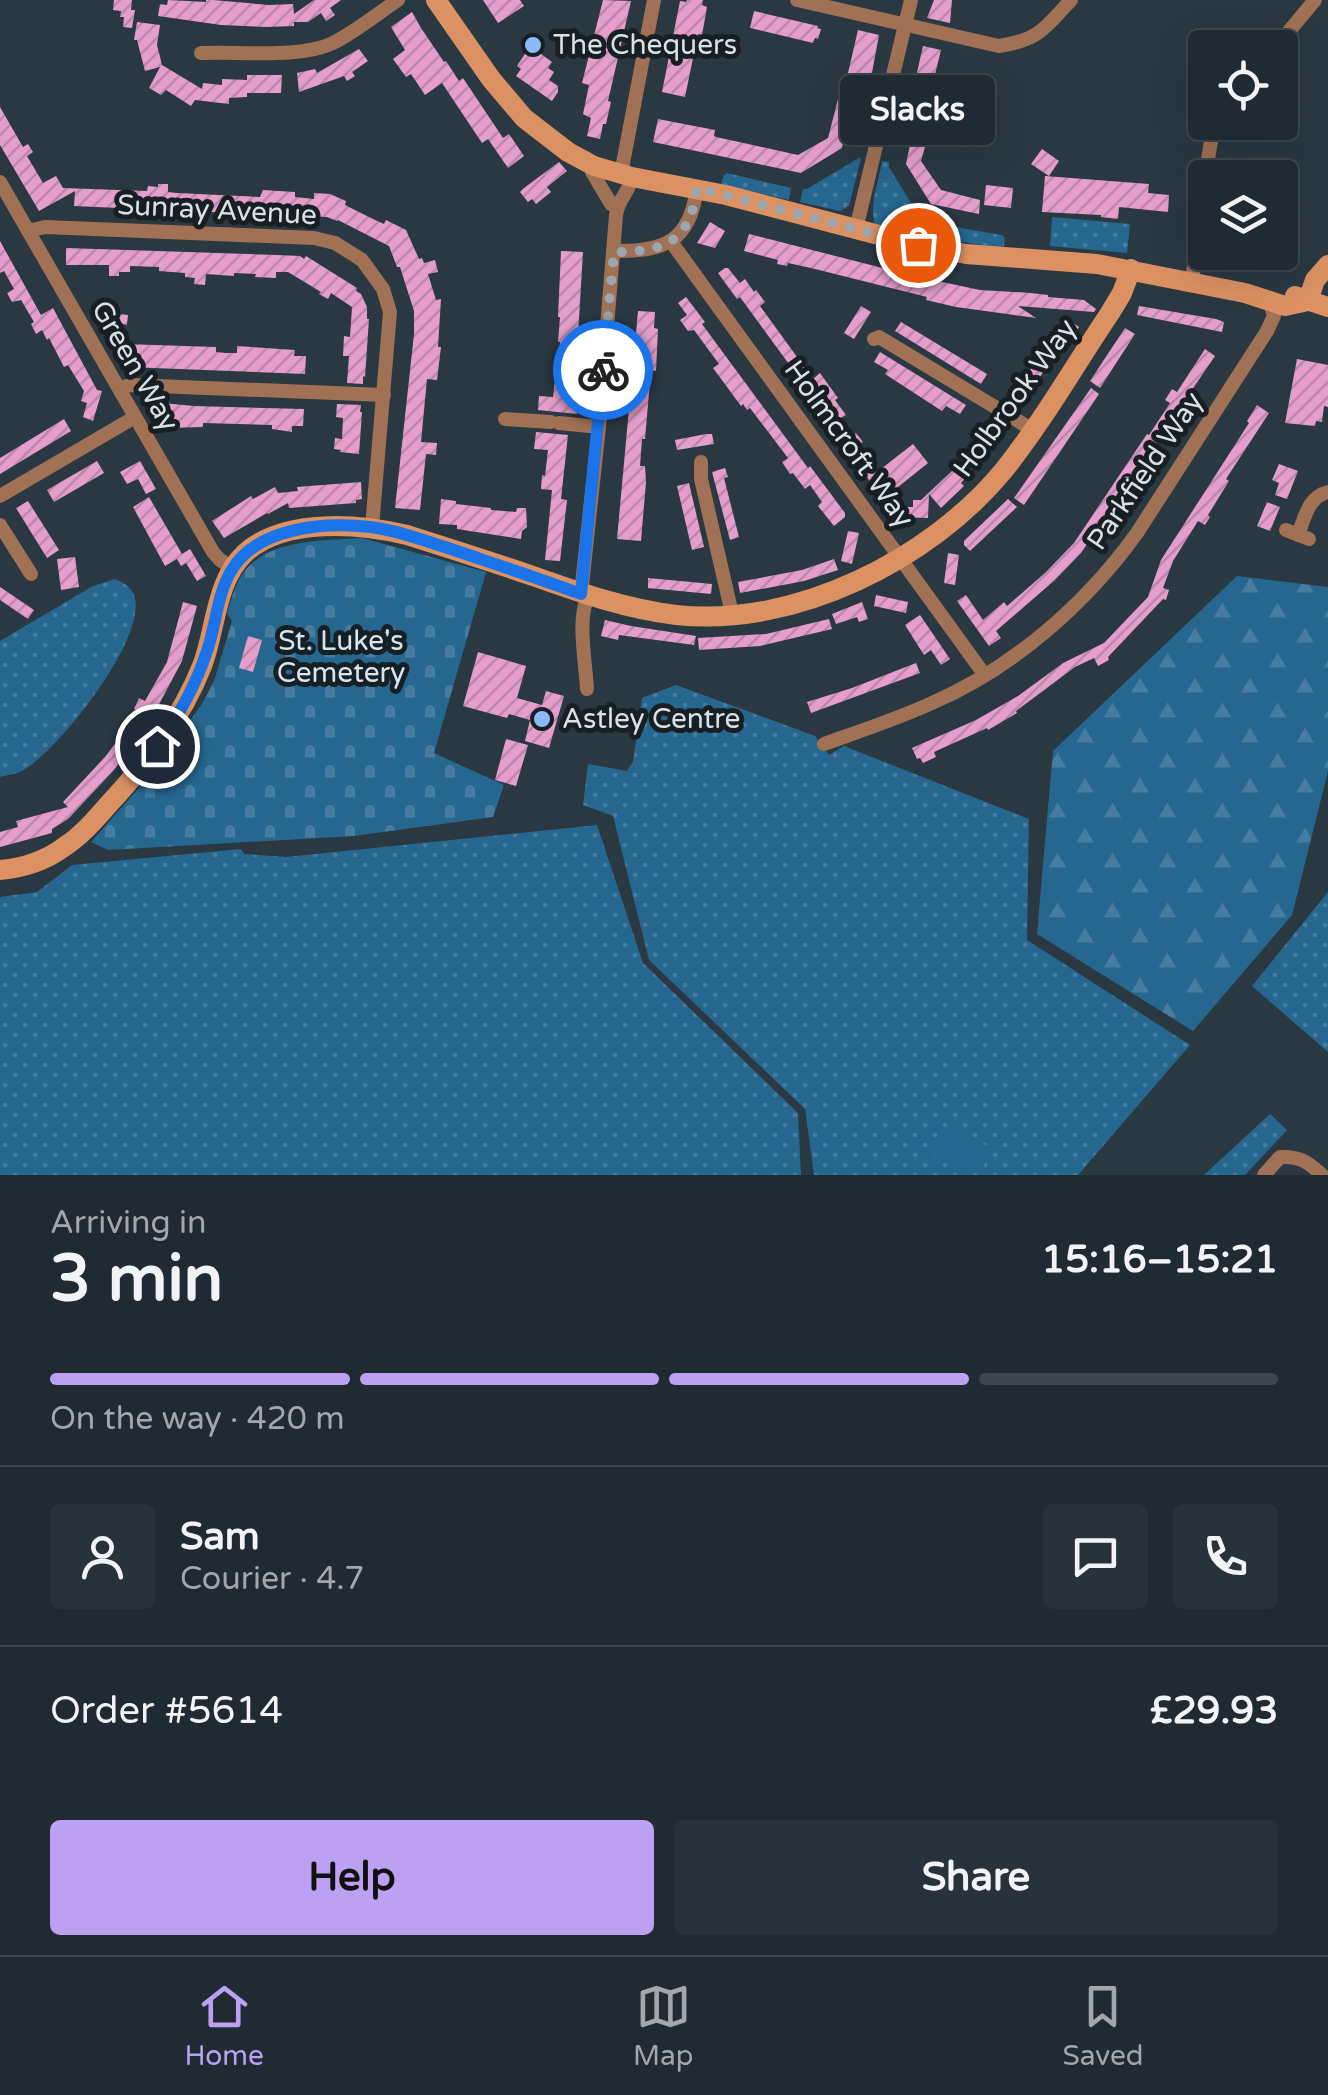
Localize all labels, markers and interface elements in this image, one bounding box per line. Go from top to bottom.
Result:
place label: The Chequers [553,28,737,62]
map controls [1188,30,1298,270]
button: locate [1188,30,1298,140]
marker: The Chequers [522,34,544,56]
callout: Slacks [840,75,996,145]
text: Slacks [870,91,965,129]
button: layers [1188,160,1298,270]
street label: Sunray Avenue [116,188,318,232]
pin [876,203,961,288]
icon: bag [891,218,946,273]
street label: Green Way [84,295,186,437]
street label: Holbrook Way [946,312,1084,484]
courier [553,320,653,420]
icon: bike [576,343,631,398]
street label: Holmcroft Way [777,354,921,534]
street label: Parkfield Way [1080,386,1210,556]
park label: St. Luke's Cemetery [277,624,405,690]
place label: Astley Centre [562,702,740,736]
pin [115,704,200,789]
marker: Astley Centre [531,708,553,730]
icon: home [130,719,185,774]
text: Arriving in [50,1204,207,1242]
text: 15:16–15:21 [1041,1237,1278,1283]
text: 3 min [50,1240,223,1319]
text: On the way · 420 m [50,1400,345,1438]
button: person [50,1504,155,1609]
button: chat [1043,1504,1148,1609]
button: phone [1173,1504,1278,1609]
text: Sam [180,1514,260,1560]
text: Courier · 4.7 [180,1560,364,1598]
text: Order #5614 [50,1688,283,1734]
text: £29.93 [1150,1688,1278,1734]
button: Help [50,1820,654,1935]
button: Share [674,1820,1278,1935]
tab: Home [185,1979,264,2073]
tab: Map [633,1979,693,2073]
tab: Saved [1063,1979,1143,2073]

